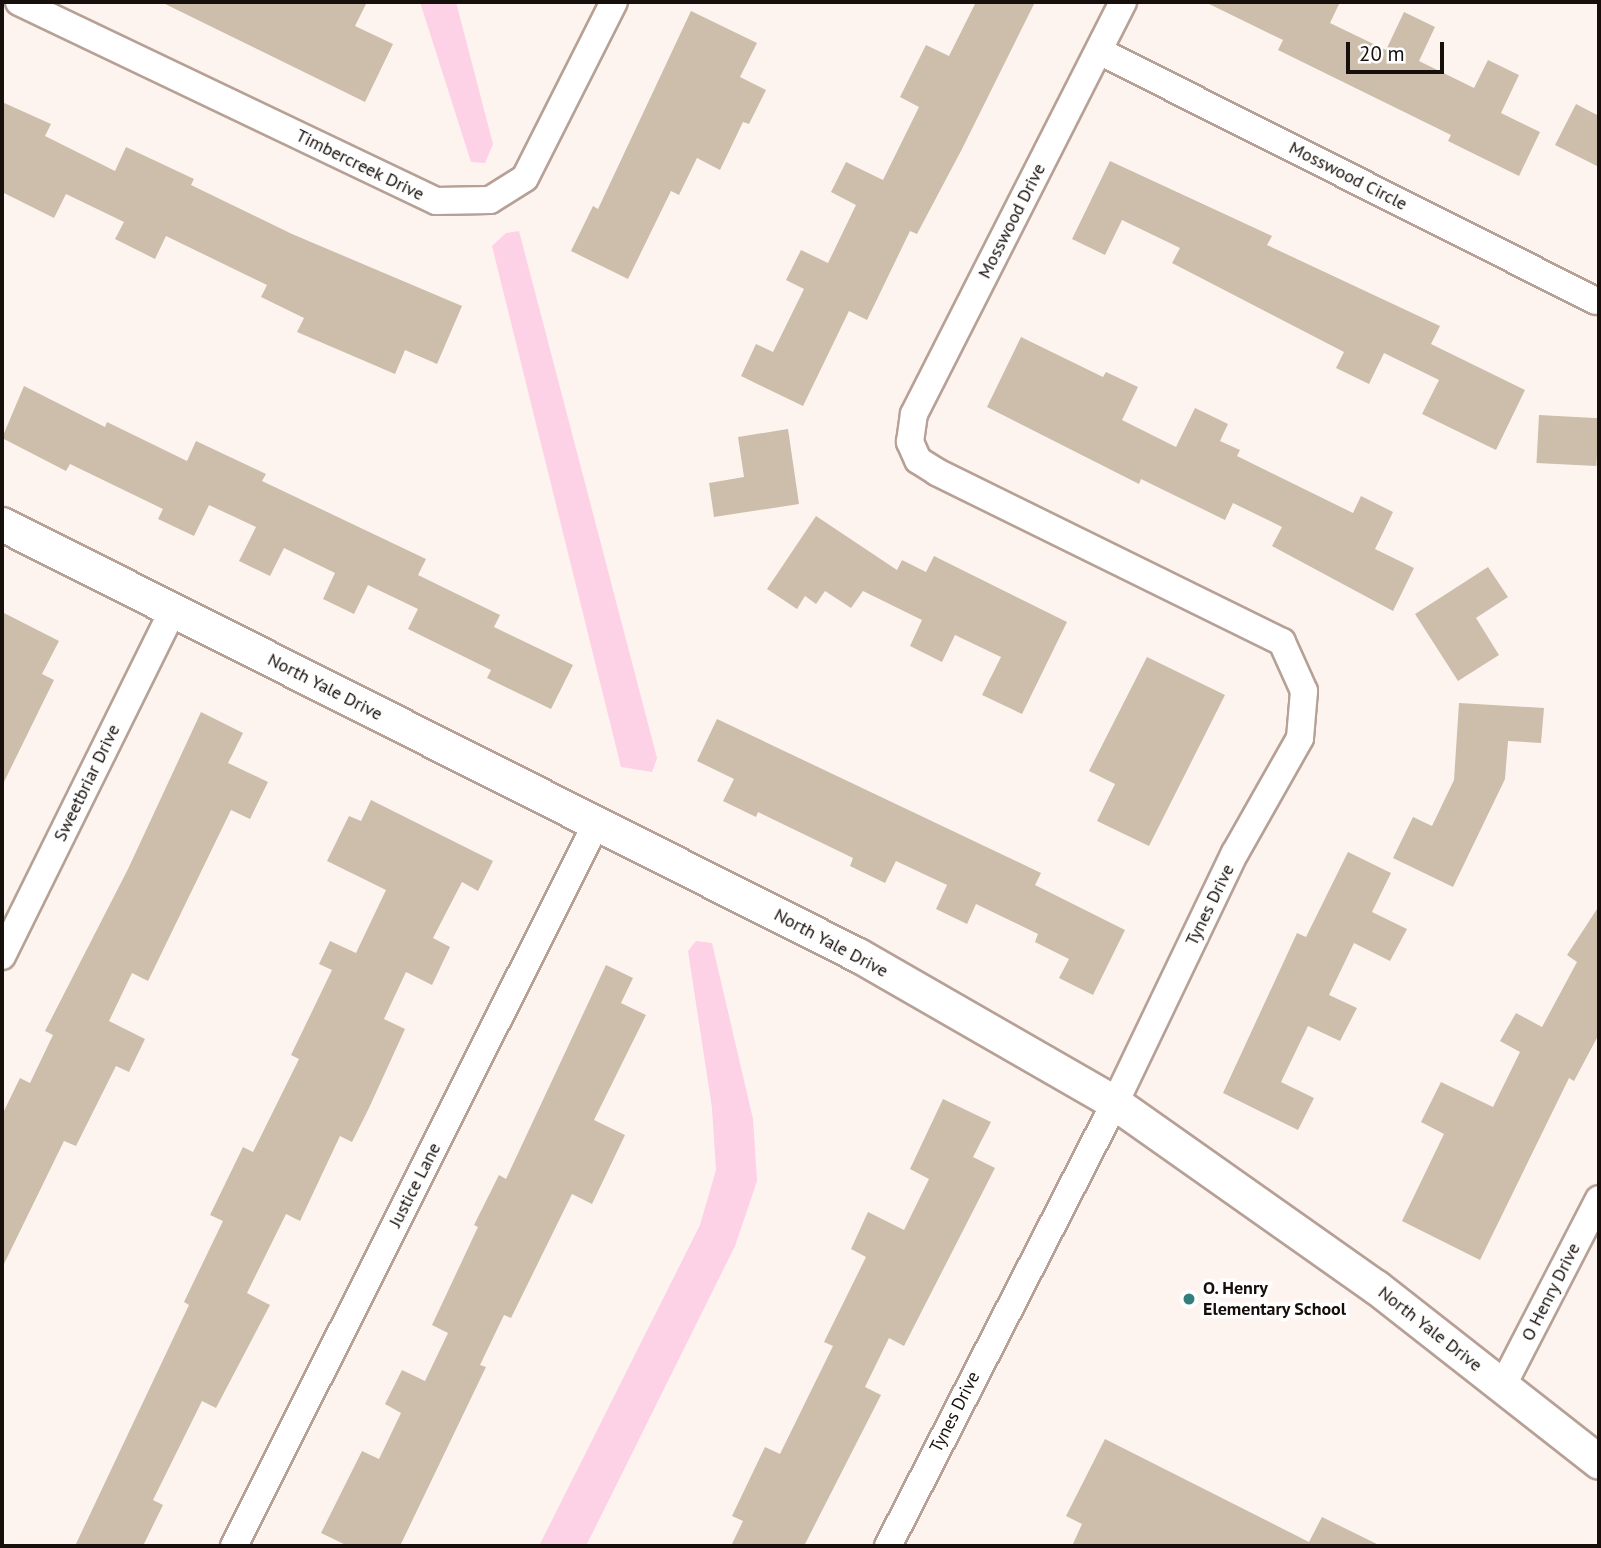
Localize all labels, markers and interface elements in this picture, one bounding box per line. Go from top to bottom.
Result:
scale bar [1349,28,1447,72]
text: 20 m [1359,40,1405,67]
street label: Timbercreek Drive [292,124,428,206]
street label: Mosswood Circle [1285,137,1411,215]
street label: Mosswood Drive [974,160,1050,282]
street label: North Yale Drive [264,649,386,725]
street label: Sweetbriar Drive [49,721,125,845]
street label: Tynes Drive [1181,861,1239,949]
street label: North Yale Drive [770,904,892,982]
street label: Justice Lane [385,1139,445,1231]
street label: O Henry Drive [1517,1239,1585,1345]
place label: O. Henry Elementary School [1203,1278,1347,1320]
street label: North Yale Drive [1374,1282,1486,1376]
marker: O. Henry Elementary School [1181,1291,1197,1307]
street label: Tynes Drive [925,1368,985,1456]

